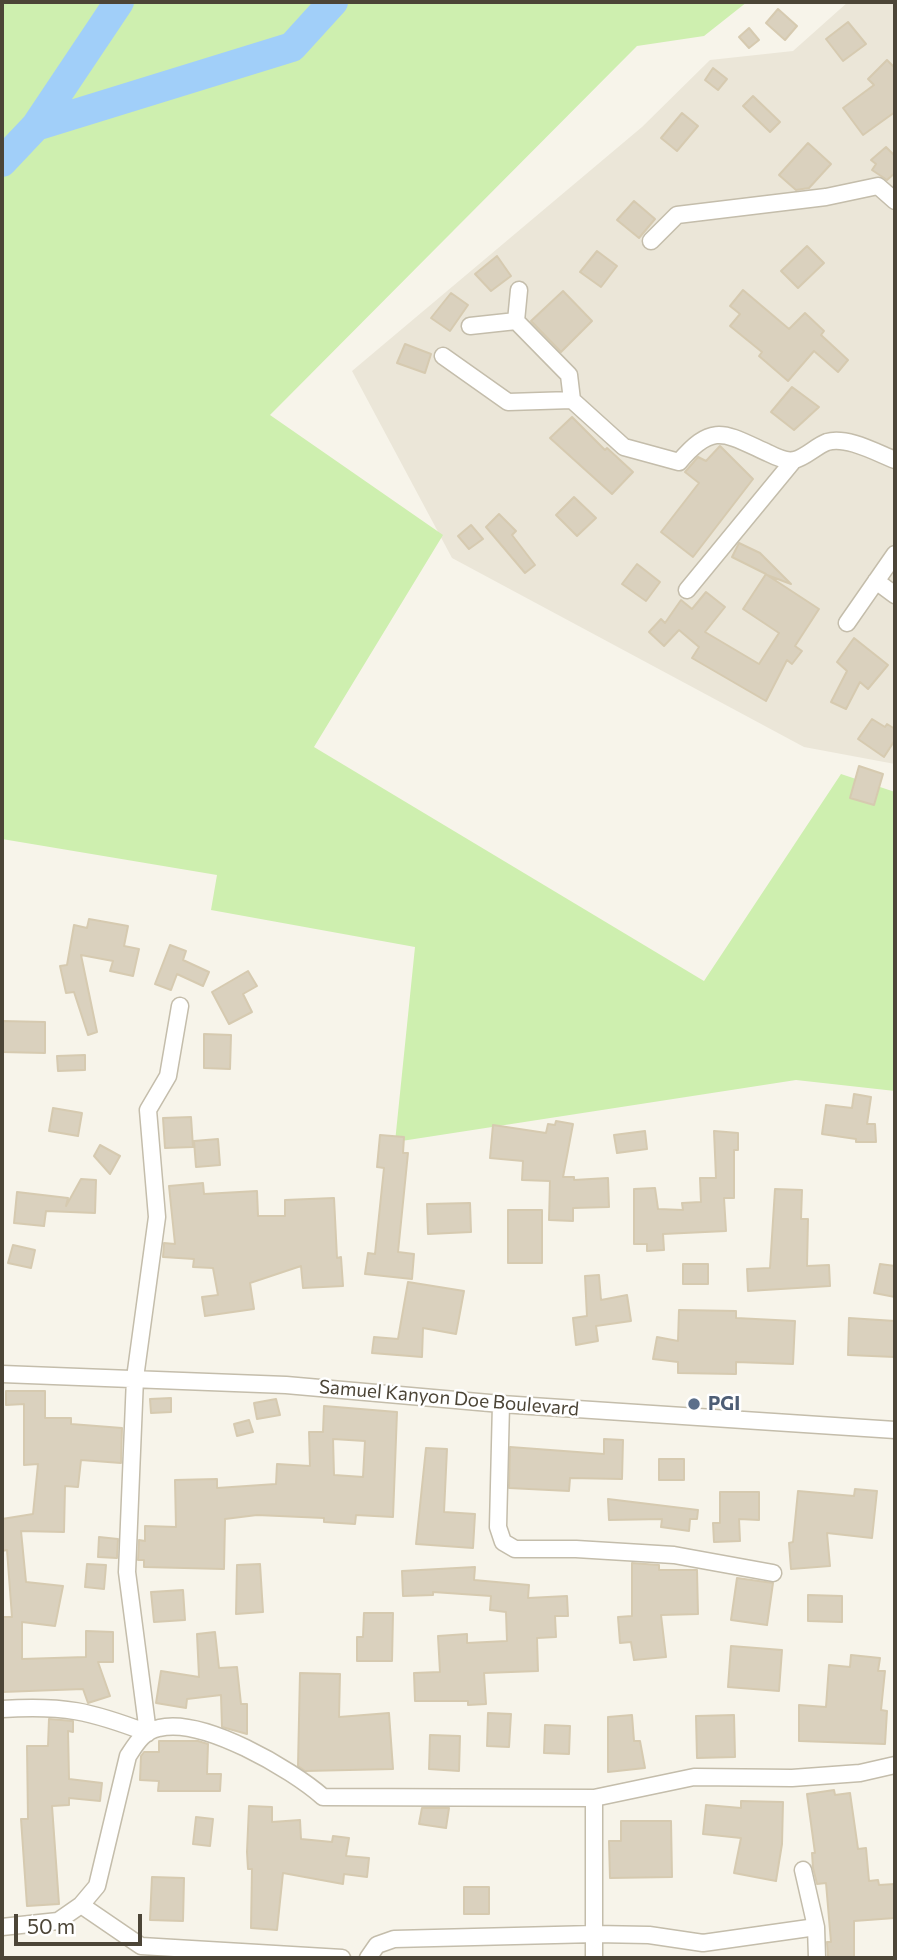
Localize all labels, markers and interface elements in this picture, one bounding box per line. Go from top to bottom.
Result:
street label: Samuel Kanyon Doe Boulevard [318,1375,580,1421]
place label: PGI [708,1393,740,1415]
marker: PGI [686,1396,702,1412]
scale bar [18,1900,145,1944]
text: 50 m [27,1913,75,1938]

